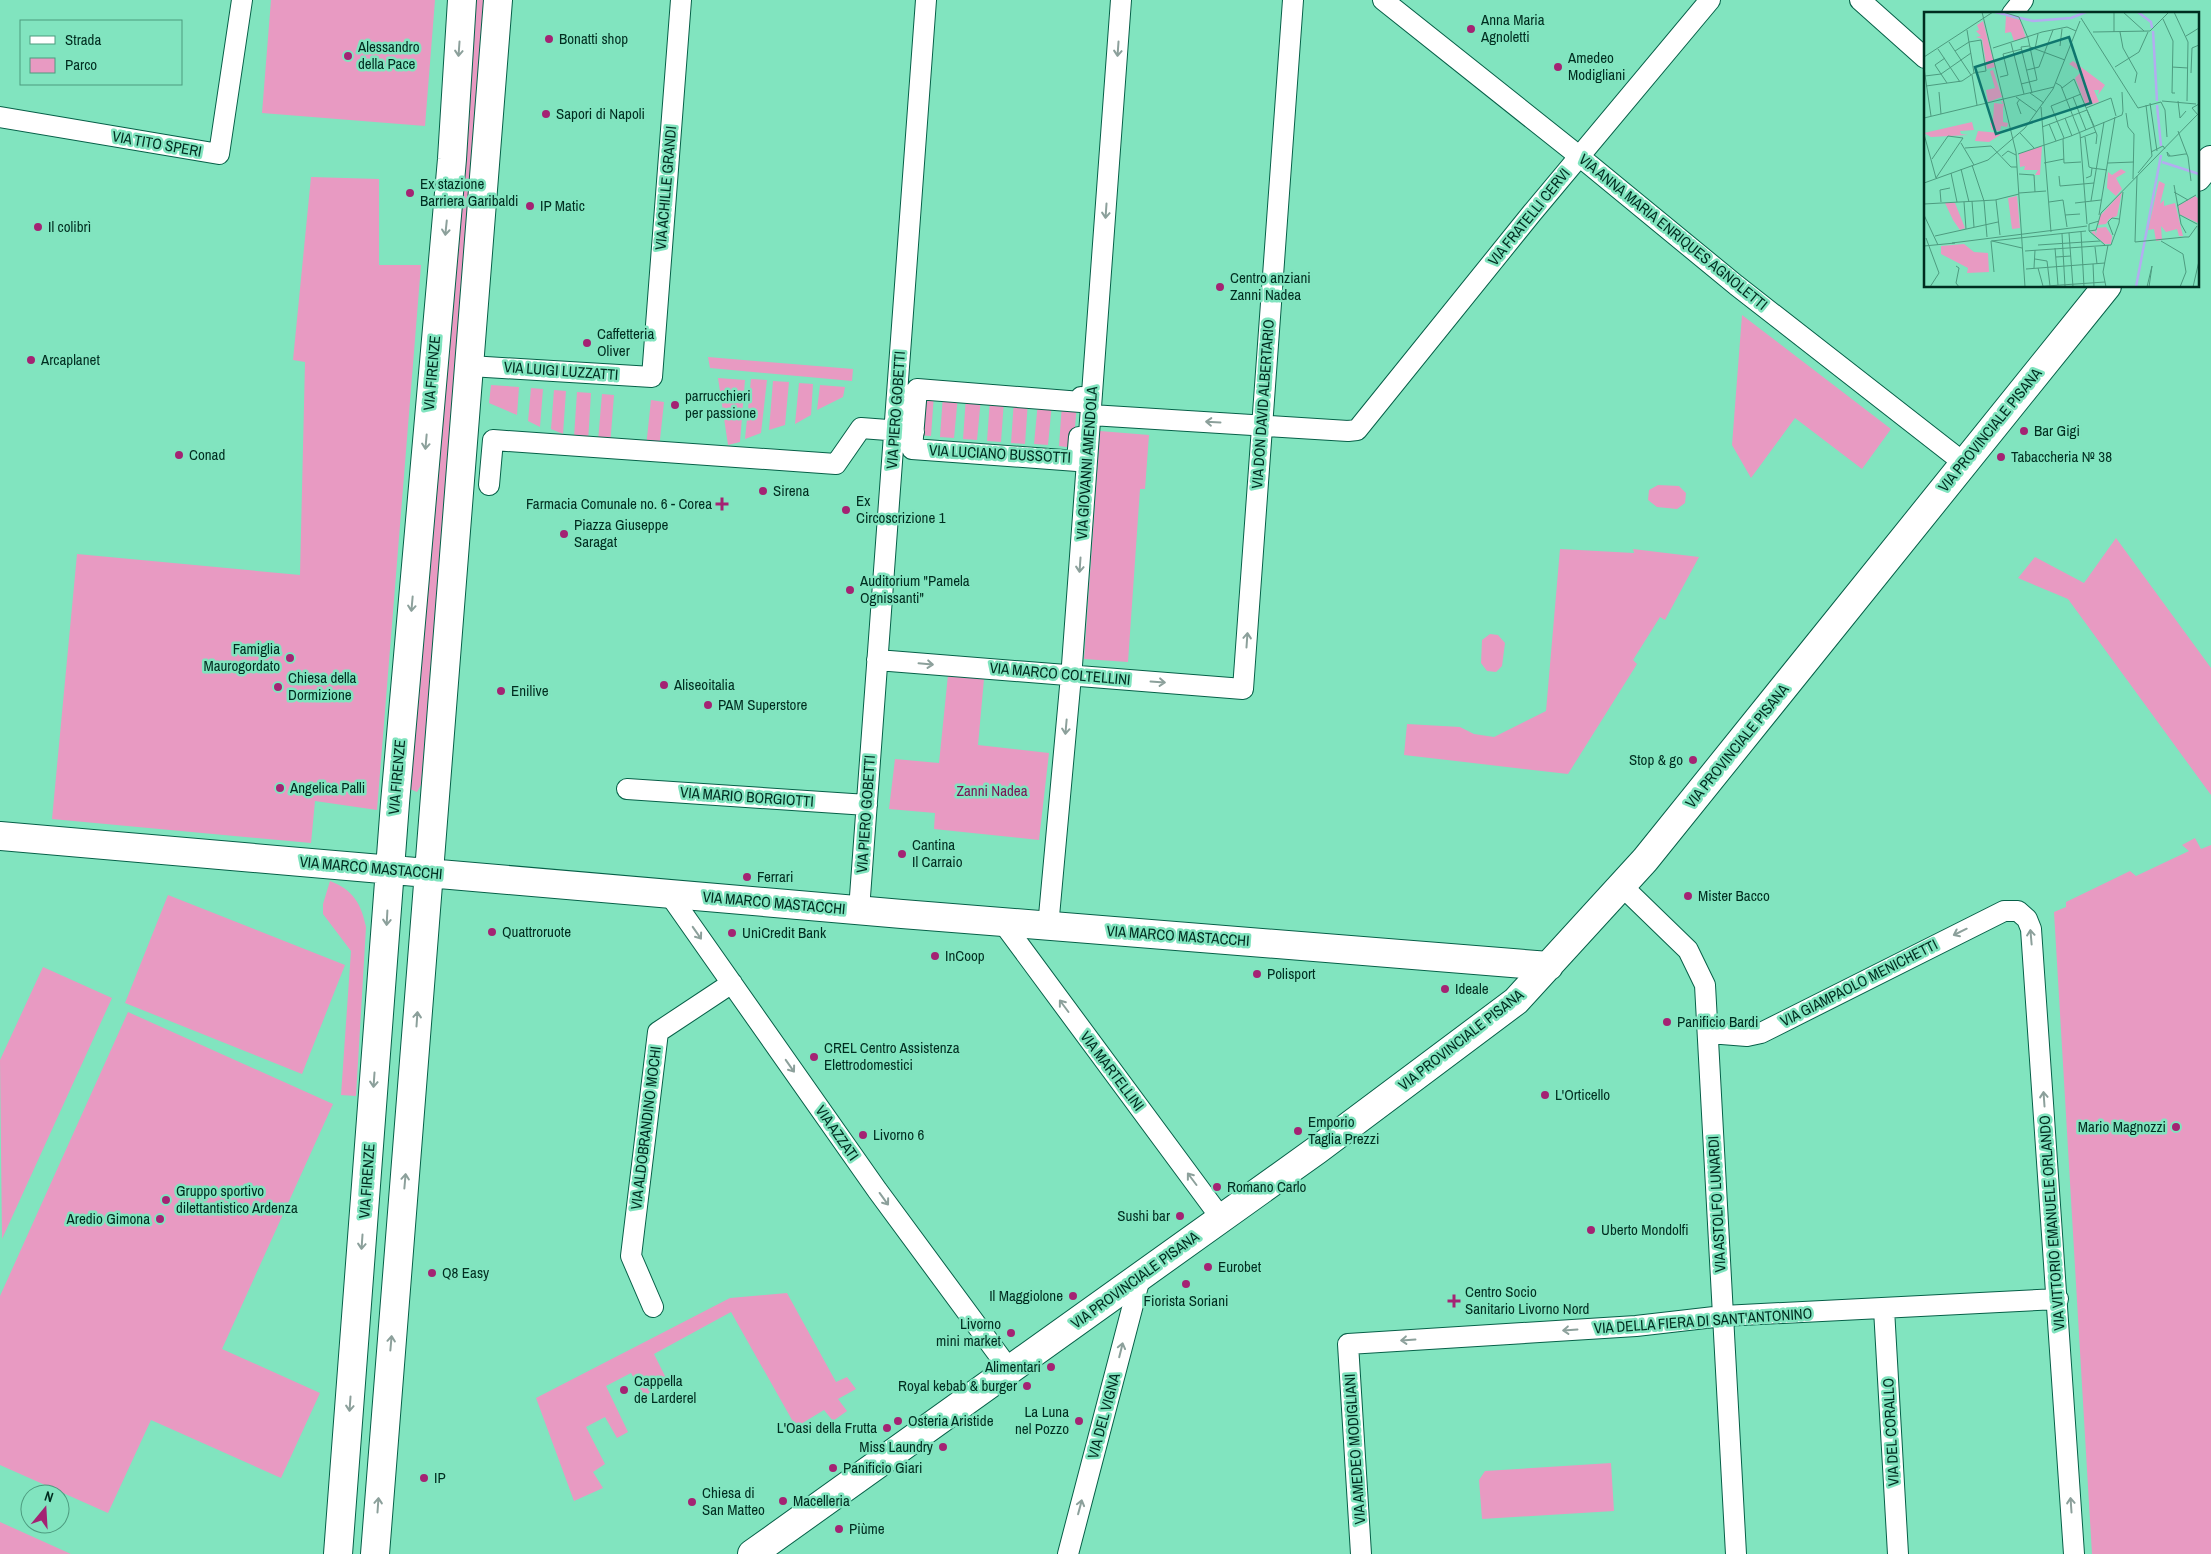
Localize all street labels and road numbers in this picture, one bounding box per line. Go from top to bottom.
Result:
street label: VIA TITO SPERI [111,125,203,162]
street label: VIA ACHILLE GRANDI [650,125,681,251]
street label: VIA ANNA MARIA ENRIQUES AGNOLETTI [1575,149,1772,314]
street label: VIA FRATELLI CERVI [1483,163,1575,270]
street label: VIA DON DAVID ALBERTARIO [1246,319,1279,489]
street label: VIA FIRENZE [418,335,445,411]
street label: VIA PIERO GOBETTI [881,350,910,470]
street label: VIA LUIGI LUZZATTI [503,356,619,385]
street label: VIA PROVINCIALE PISANA [1933,363,2047,496]
street label: VIA GIOVANNI AMENDOLA [1071,385,1102,540]
street label: VIA LUCIANO BUSSOTTI [928,439,1072,468]
street label: VIA MARCO COLTELLINI [989,657,1131,690]
street label: VIA PROVINCIALE PISANA [1680,679,1794,812]
street label: VIA FIRENZE [383,739,410,815]
street label: VIA PIERO GOBETTI [851,754,880,874]
street label: VIA MARIO BORGIOTTI [679,781,815,812]
street label: VIA MARCO MASTACCHI [299,851,443,884]
street label: VIA MARCO MASTACCHI [702,886,846,919]
street label: VIA MARCO MASTACCHI [1106,920,1250,951]
street label: VIA GIAMPAOLO MENICHETTI [1776,934,1941,1031]
street label: VIA PROVINCIALE PISANA [1394,983,1528,1095]
street label: VIA MARTELLINI [1075,1027,1149,1115]
street label: VIA ALDOBRANDINO MOCHI [625,1045,666,1211]
street label: VIA AZZATI [811,1101,864,1165]
street label: VIA VITTORIO EMANUELE ORLANDO [2034,1115,2070,1331]
street label: VIA ASTOLFO LUNARDI [1702,1135,1731,1273]
street label: VIA FIRENZE [353,1143,380,1219]
street label: VIA PROVINCIALE PISANA [1066,1225,1204,1333]
street label: VIA DELLA FIERA DI SANT'ANTONINO [1593,1302,1813,1339]
street label: VIA DEL VIGNA [1082,1370,1125,1461]
street label: VIA AMEDEO MODIGLIANI [1339,1373,1370,1525]
street label: VIA DEL CORALLO [1877,1377,1904,1487]

